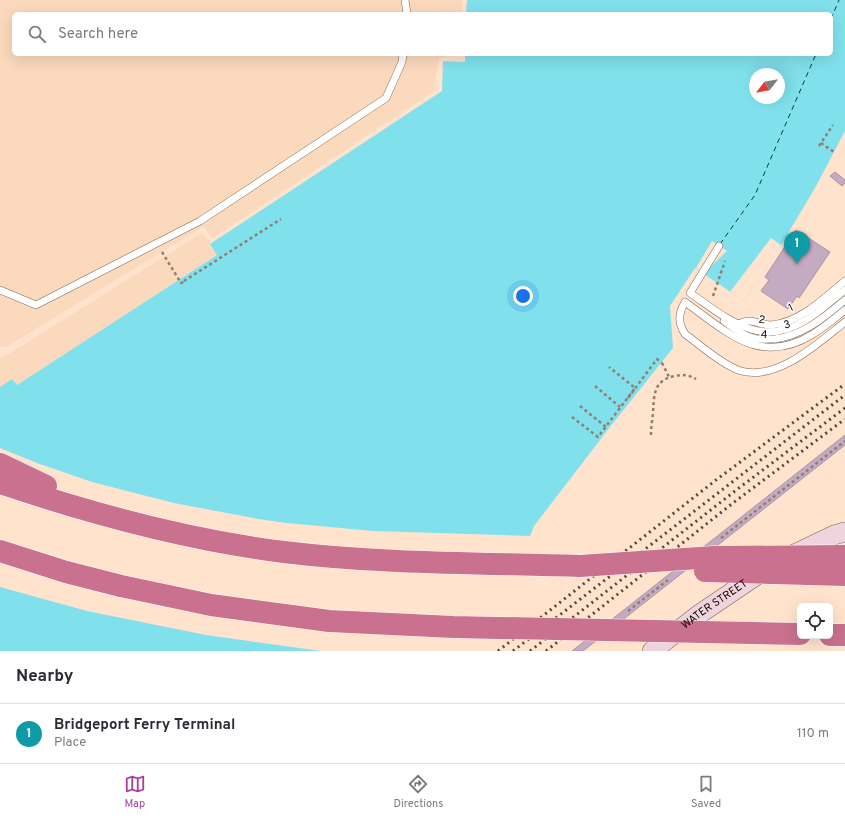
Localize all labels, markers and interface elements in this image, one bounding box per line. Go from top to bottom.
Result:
search box [12,12,833,56]
icon: search [26,23,48,45]
text: Search here [58,25,138,44]
north arrow [749,68,785,104]
pin: 1 [784,231,810,264]
your location [513,286,533,306]
street label: 1 [786,301,796,315]
street label: 2 [758,313,766,327]
street label: 3 [782,317,792,333]
street label: 4 [760,328,768,342]
street label: WATER STREET [679,577,750,632]
map controls [797,603,833,639]
button: locate [797,603,833,639]
text: Nearby [16,666,73,688]
text: Bridgeport Ferry Terminal [54,716,235,735]
text: 1 [26,726,32,742]
text: 110 m [797,726,829,742]
text: Place [54,735,86,751]
tab: Map [124,773,146,811]
tab: Directions [393,773,443,811]
tab: Saved [691,773,721,811]

